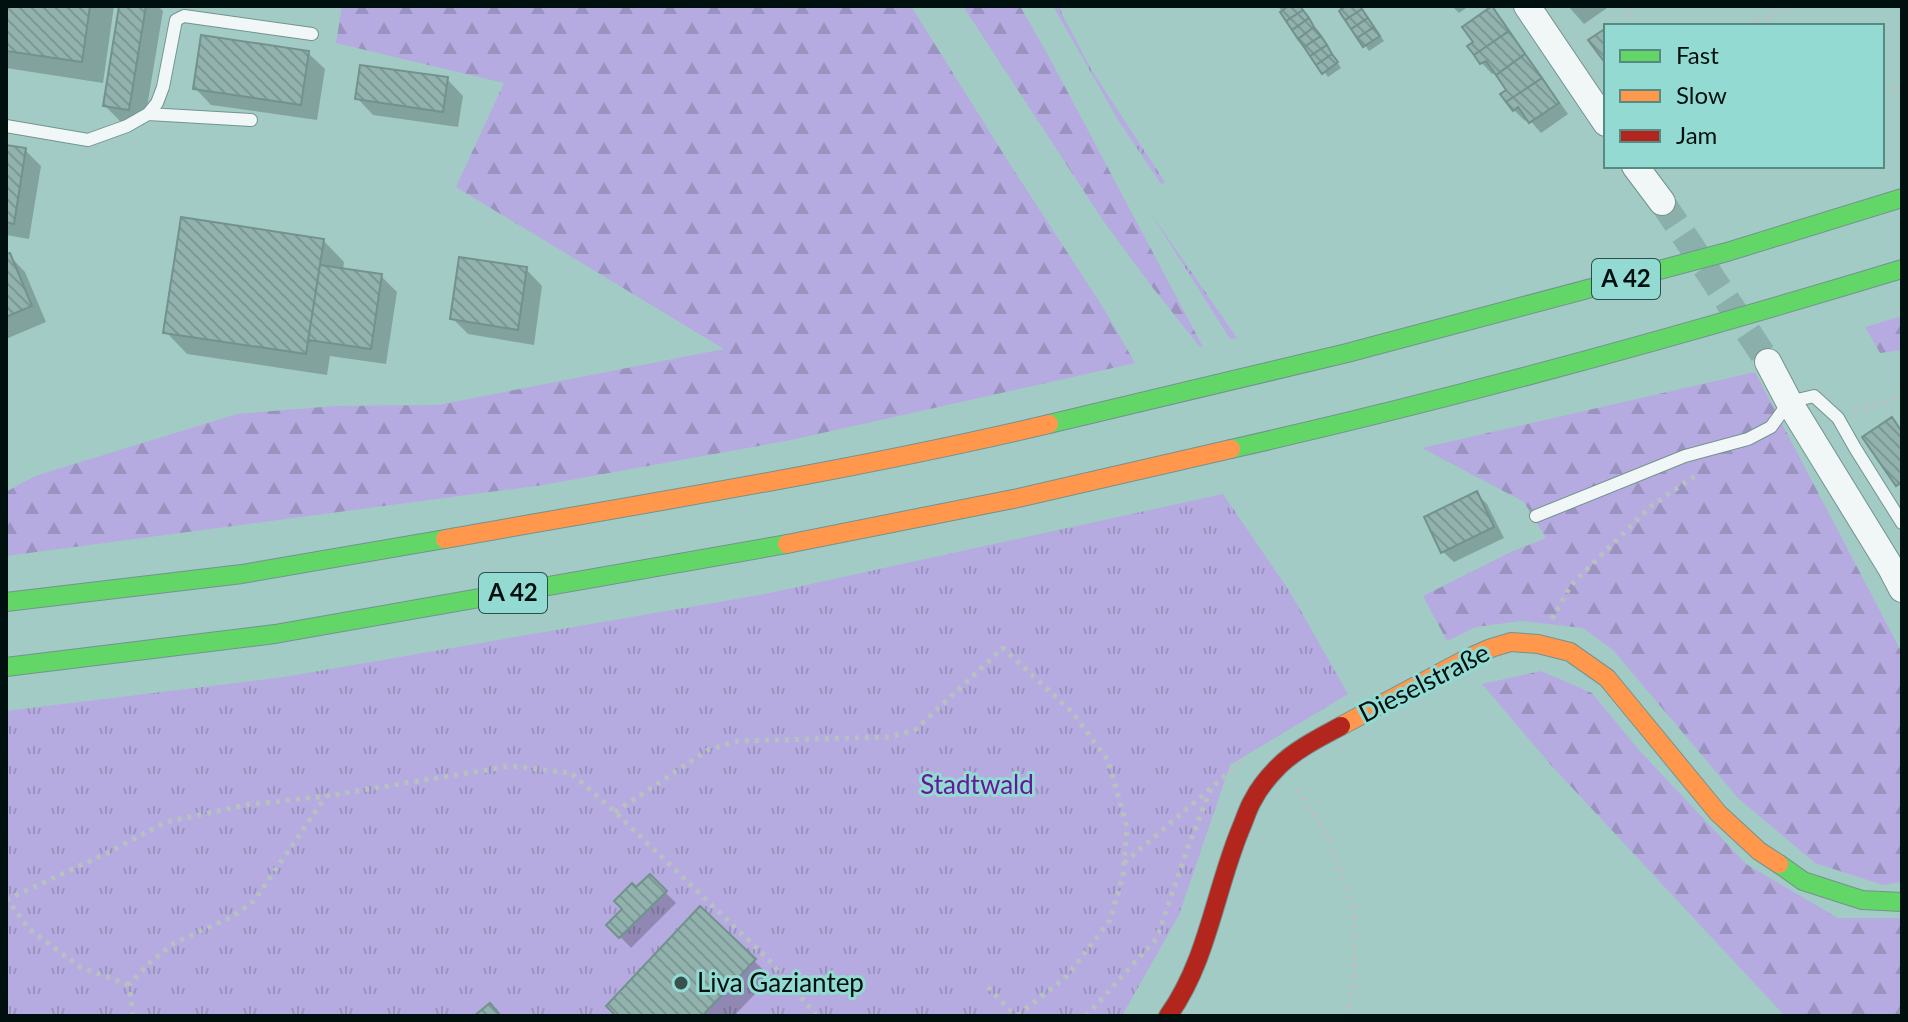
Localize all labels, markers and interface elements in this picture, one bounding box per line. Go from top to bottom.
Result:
legend [1604,24,1884,168]
text: Fast [1676,40,1719,69]
text: Slow [1676,80,1727,109]
text: Jam [1676,120,1717,149]
road number: A 42 [1592,259,1660,299]
road number: A 42 [479,573,547,613]
street label: Dieselstraße [1353,636,1494,729]
park label: Stadtwald [920,768,1034,800]
place label: Liva Gaziantep [697,966,864,998]
marker: Liva Gaziantep [672,974,690,992]

